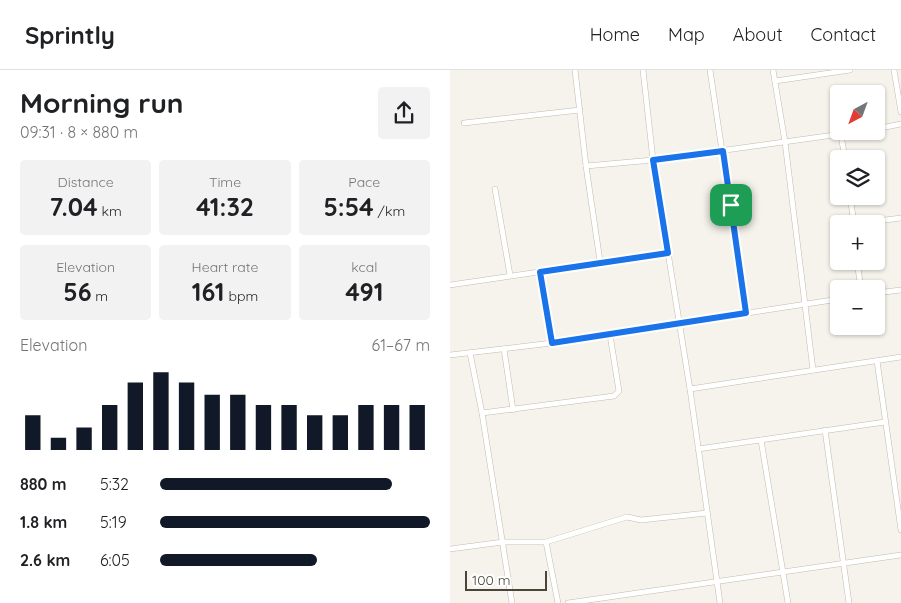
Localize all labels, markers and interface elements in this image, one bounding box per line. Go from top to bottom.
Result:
text: Sprintly [25,20,115,50]
text: Home [590,23,640,46]
text: Map [668,23,705,46]
text: About [733,23,783,46]
text: Contact [811,23,876,46]
text: Morning run [20,85,184,120]
north arrow [830,85,885,140]
map controls [830,85,885,335]
button: share [378,87,430,139]
text: 09:31 · 8 × 880 m [20,122,138,142]
button: layers [830,150,885,205]
text: Distance [58,173,114,191]
text: Time [209,173,241,191]
text: Pace [348,173,380,191]
pin [710,184,752,226]
text: 7.04 [49,191,98,222]
text: 41:32 [196,191,254,222]
text: 5:54 [323,191,374,222]
icon: arrive [717,191,745,219]
text: km [98,202,122,220]
text: /km [374,202,405,220]
button: + [830,215,885,270]
text: Elevation [56,258,115,276]
text: Heart rate [192,258,258,276]
text: kcal [351,258,377,276]
text: 56 [63,276,91,307]
text: 161 [192,276,225,307]
text: 491 [345,276,383,307]
button: − [830,280,885,335]
text: m [91,287,108,305]
text: bpm [225,287,258,305]
text: Elevation [20,335,87,355]
text: 61–67 m [372,335,430,355]
text: 880 m [20,474,67,494]
text: 5:32 [100,474,129,494]
text: 1.8 km [20,512,67,532]
text: 5:19 [100,512,127,532]
text: 2.6 km [20,550,70,570]
text: 6:05 [100,550,130,570]
scale bar [465,568,548,591]
text: 100 m [472,571,510,589]

